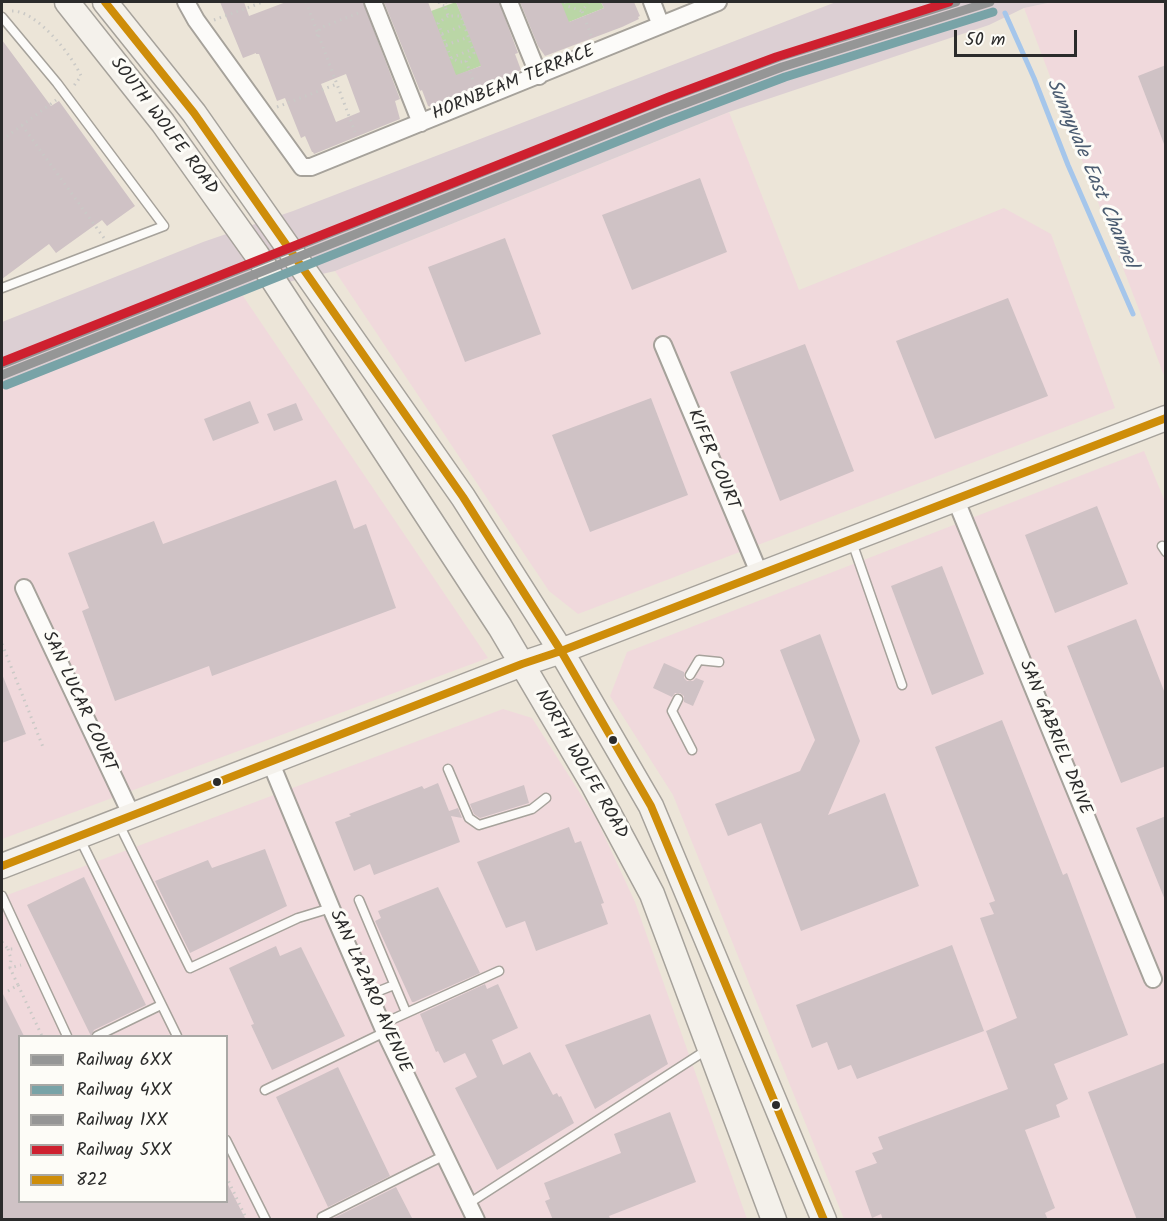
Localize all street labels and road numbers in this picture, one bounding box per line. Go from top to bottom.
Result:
street label: HORNBEAM TERRACE [429,41,599,127]
street label: SOUTH WOLFE ROAD [104,54,222,200]
street label: KIFER COURT [681,407,743,513]
street label: SAN LUCAR COURT [36,628,120,776]
street label: SAN GABRIEL DRIVE [1013,658,1095,818]
street label: NORTH WOLFE ROAD [528,686,632,844]
street label: SAN LAZARO AVENUE [323,907,415,1077]

